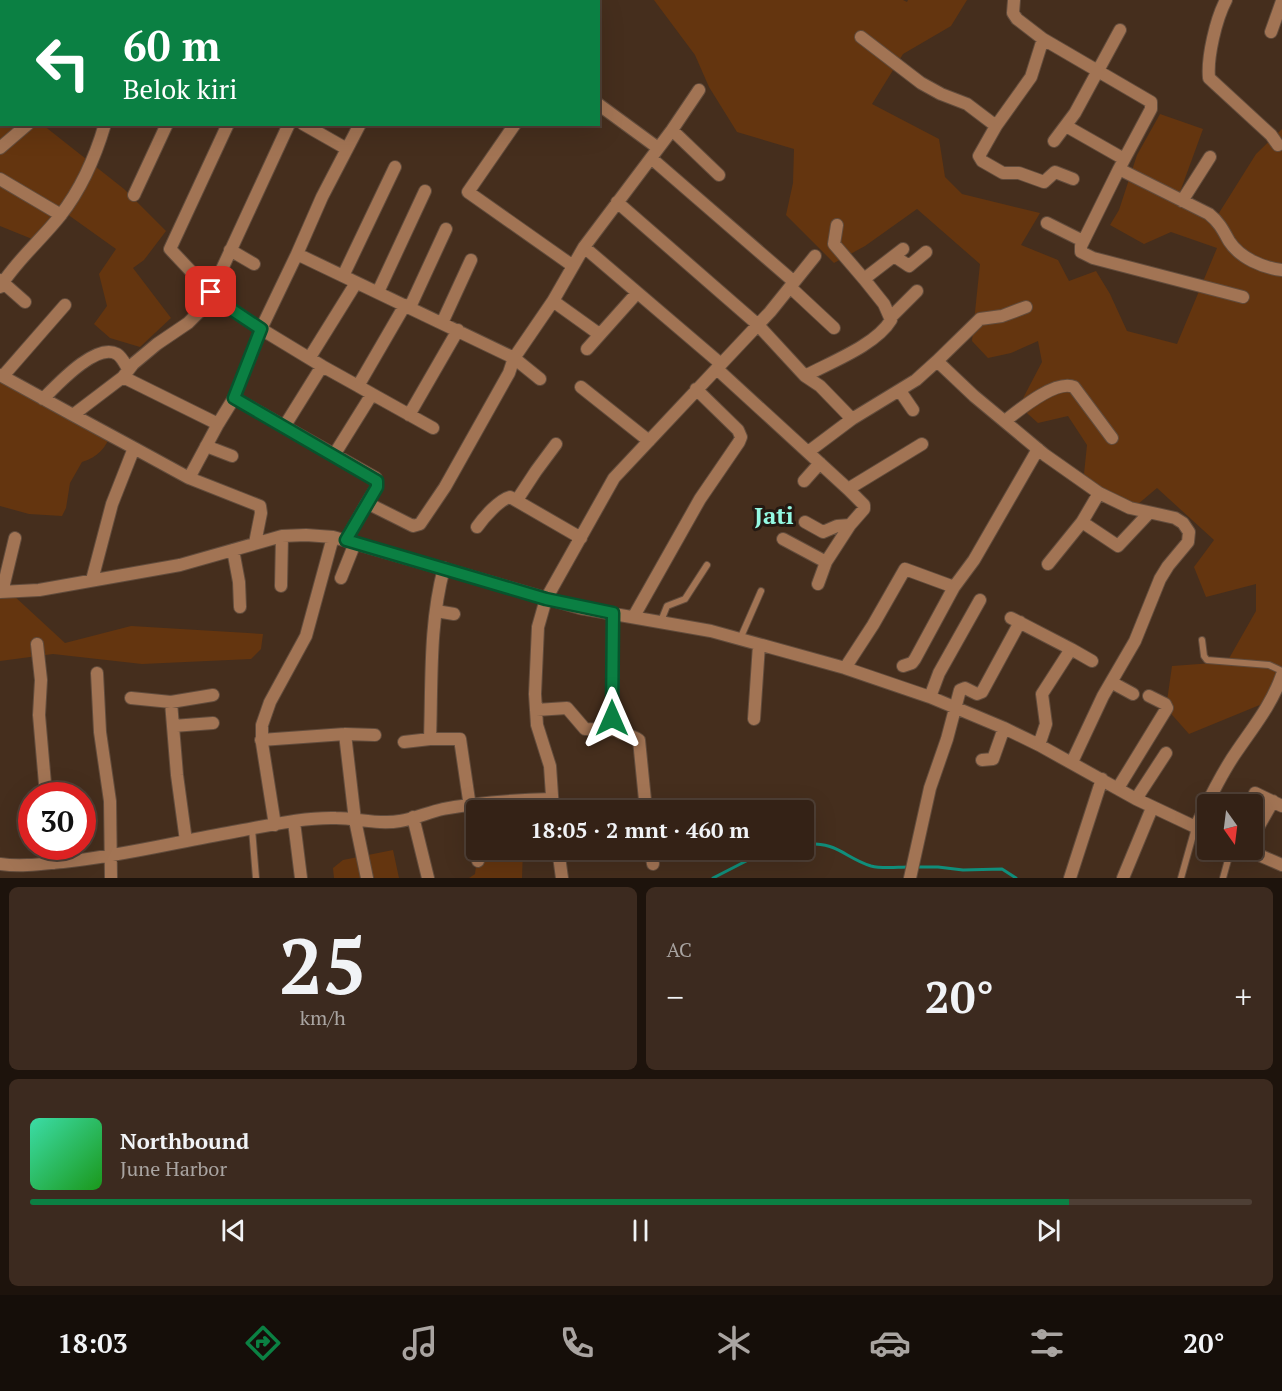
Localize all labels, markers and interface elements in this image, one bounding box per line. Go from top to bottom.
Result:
text: 60 m [123,17,221,73]
icon: left [24,24,102,102]
text: Belok kiri [123,71,237,107]
pin [185,266,236,317]
icon: arrive [194,275,227,308]
district label: Jati [754,499,794,531]
position arrow [580,686,644,750]
speed limit sign: 30 [18,782,96,860]
north arrow [1197,794,1263,860]
map controls [1197,794,1263,860]
text: 18:05 · 2 mnt · 460 m [530,815,750,844]
text: 25 [279,913,367,1016]
text: AC [667,936,692,963]
text: 20° [925,966,994,1026]
text: − [667,975,684,1018]
text: + [1234,975,1252,1018]
text: km/h [300,1004,346,1031]
text: Northbound [120,1126,249,1155]
text: June Harbor [120,1155,227,1182]
icon: previous [217,1214,250,1247]
icon: pause [624,1214,657,1247]
icon: next [1032,1214,1065,1247]
icon: directions [242,1322,284,1364]
icon: music [399,1322,441,1364]
icon: phone [556,1322,598,1364]
icon: climate [713,1322,755,1364]
icon: car [869,1322,911,1364]
icon: filters [1026,1322,1068,1364]
text: 18:03 [57,1325,128,1361]
text: 20° [1183,1325,1225,1361]

